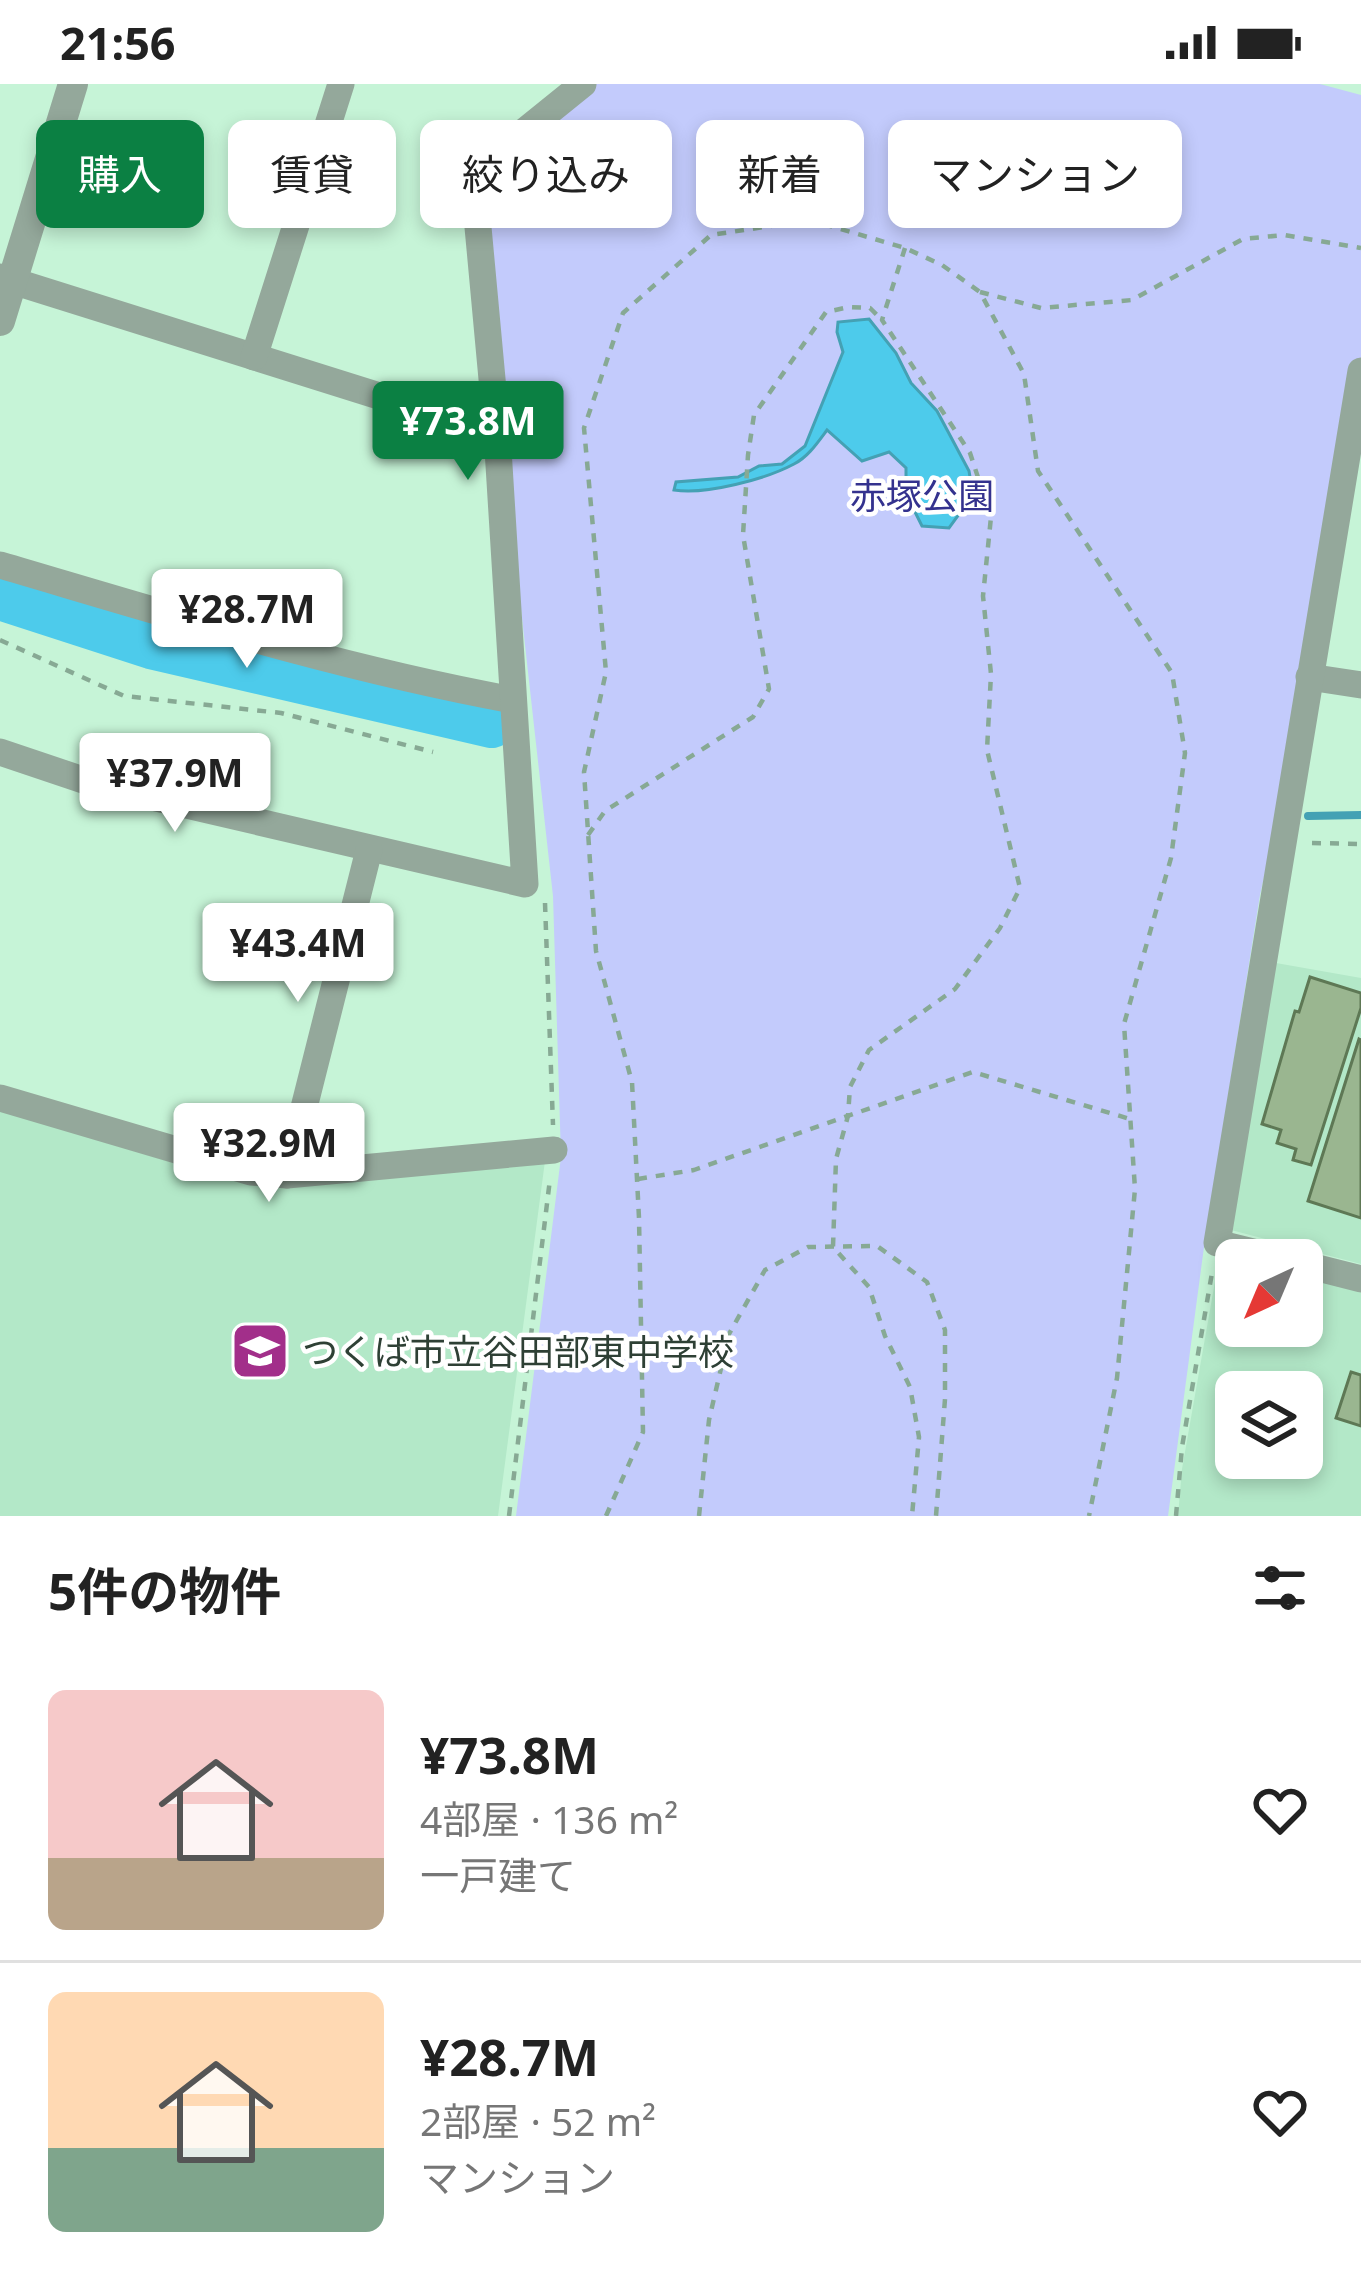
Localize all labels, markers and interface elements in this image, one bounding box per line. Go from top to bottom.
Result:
text: 21:56 [60,12,176,73]
chip: 購入 [36,120,204,228]
chip: 賃貸 [228,120,396,228]
chip: 絞り込み [420,120,672,228]
chip: 新着 [696,120,864,228]
chip: マンション [888,120,1182,228]
pin: ¥73.8M [370,381,566,483]
text: ¥73.8M [400,393,536,446]
park label: 赤塚公園 [850,471,994,520]
pin: ¥28.7M [149,569,345,671]
text: ¥28.7M [179,581,315,634]
pin: ¥37.9M [77,733,273,835]
text: ¥37.9M [107,745,243,798]
pin: ¥43.4M [200,903,396,1005]
text: ¥43.4M [230,915,366,968]
pin: ¥32.9M [171,1103,367,1205]
text: ¥32.9M [201,1115,337,1168]
north arrow [1215,1239,1323,1347]
map controls [1215,1239,1323,1479]
school or university icon: つくば市立谷田部東中学校 [229,1320,291,1382]
place label: つくば市立谷田部東中学校 [302,1327,734,1376]
button: layers [1215,1371,1323,1479]
text: 5件の物件 [48,1555,281,1625]
icon: filters [1247,1555,1313,1621]
text: ¥73.8M [420,1719,599,1789]
icon: home [144,1738,288,1882]
icon: heart [1247,1777,1313,1843]
text: 4部屋 · 136 m² [420,1792,678,1845]
text: 一戸建て [420,1848,576,1901]
text: ¥28.7M [420,2021,599,2091]
icon: home [144,2040,288,2184]
icon: heart [1247,2079,1313,2145]
text: 2部屋 · 52 m² [420,2094,656,2147]
text: マンション [420,2150,615,2203]

